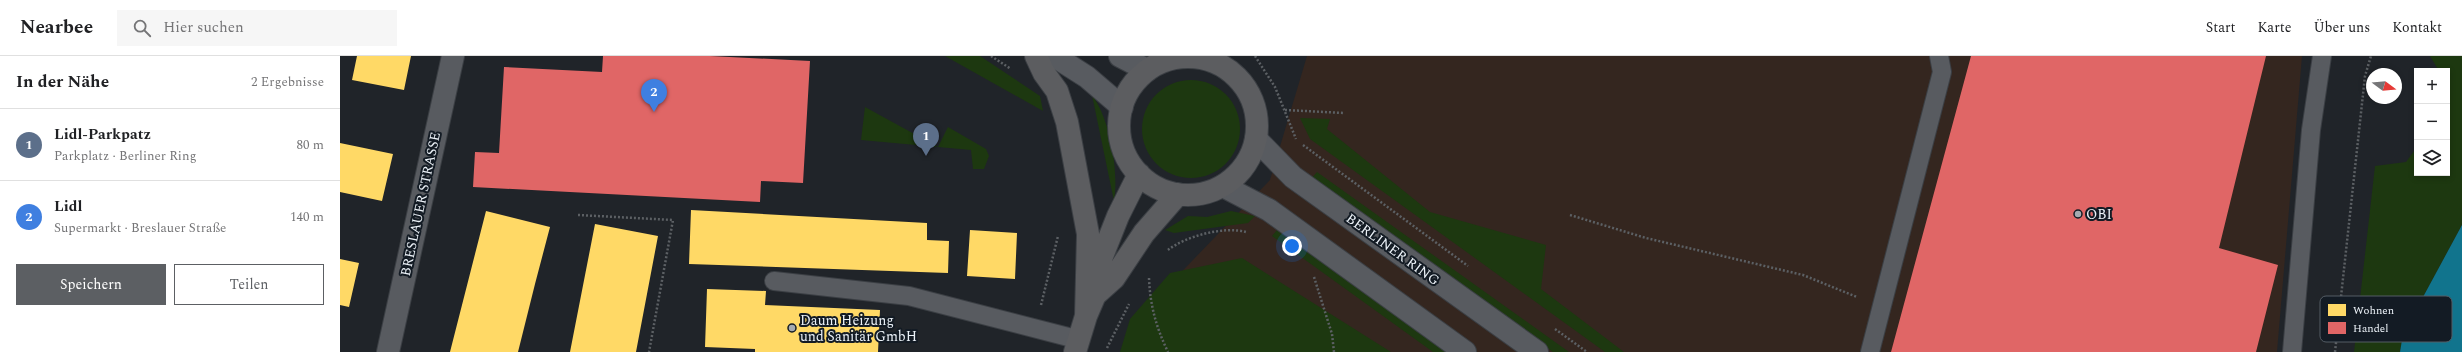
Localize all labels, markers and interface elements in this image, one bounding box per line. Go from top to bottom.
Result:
search box [117,10,397,46]
text: Nearbee [20,13,93,42]
text: Hier suchen [163,16,244,39]
icon: search [131,17,153,39]
text: Start [2206,17,2236,38]
text: Karte [2258,17,2291,38]
text: Über uns [2313,17,2370,38]
text: Kontakt [2392,17,2442,38]
north arrow [2366,68,2402,104]
map controls [2414,68,2450,176]
button: + [2414,68,2450,104]
text: In der Nähe [16,69,109,95]
text: 2 Ergebnisse [251,72,324,92]
pin: 2 [641,79,667,112]
button: − [2414,104,2450,140]
text: Lidl-Parkpatz [54,123,151,146]
pin: 1 [913,123,939,156]
street label: BRESLAUER STRASSE [395,130,446,278]
text: 1 [25,135,33,155]
text: 80 m [297,135,324,155]
button: layers [2414,140,2450,176]
text: Parkplatz · Berliner Ring [54,146,197,166]
text: Lidl [54,195,82,218]
place label: OBI [2086,204,2112,225]
text: 2 [25,207,33,227]
text: 140 m [290,207,324,227]
street label: BERLINER RING [1341,208,1444,291]
marker: OBI [2073,209,2083,219]
text: Supermarkt · Breslauer Straße [54,218,226,238]
your location [1282,236,1302,256]
button: Speichern [16,264,166,305]
button: Teilen [174,264,324,305]
legend [2320,296,2452,342]
text: Wohnen [2353,302,2394,319]
place label: Daum Heizung und Sanitär GmbH [800,310,917,347]
text: Handel [2353,320,2388,337]
marker: Daum Heizung und Sanitär GmbH [787,323,797,333]

